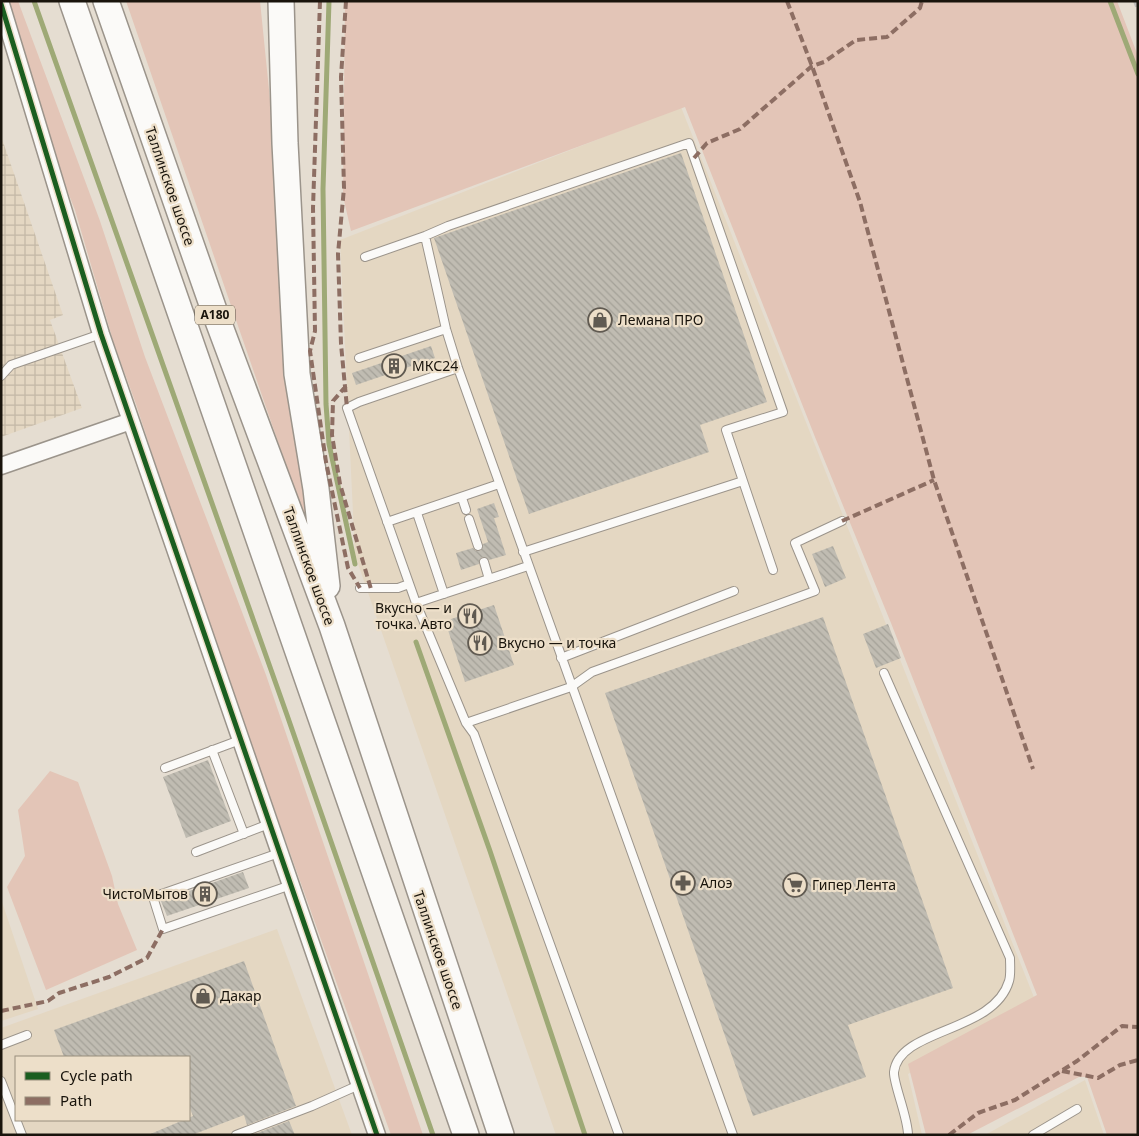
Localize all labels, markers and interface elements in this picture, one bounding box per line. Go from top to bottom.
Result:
street label: Таллинское шоссе [141,124,200,248]
road number: A180 [195,306,235,324]
shop icon: Лемана ПРО [587,307,613,333]
place label: Лемана ПРО [618,310,703,329]
building icon: МКС24 [381,353,407,379]
place label: МКС24 [412,356,458,375]
street label: Таллинское шоссе [279,504,340,628]
place label: Вкусно — и точка. Авто [375,598,452,633]
restaurant icon: Вкусно — и точка. Авто [457,603,483,629]
restaurant icon: Вкусно — и точка [467,630,493,656]
place label: Вкусно — и точка [498,633,616,652]
pharmacy icon: Алоэ [670,870,696,896]
supermarket icon: Гипер Лента [782,872,808,898]
place label: Алоэ [700,873,732,892]
place label: Гипер Лента [812,875,896,894]
building icon: ЧистоМытов [192,881,218,907]
place label: ЧистоМытов [102,884,188,903]
street label: Таллинское шоссе [409,888,468,1012]
shop icon: Дакар [190,983,216,1009]
place label: Дакар [220,986,261,1005]
legend [15,1056,190,1121]
text: Cycle path [60,1065,133,1085]
text: Path [60,1090,92,1110]

